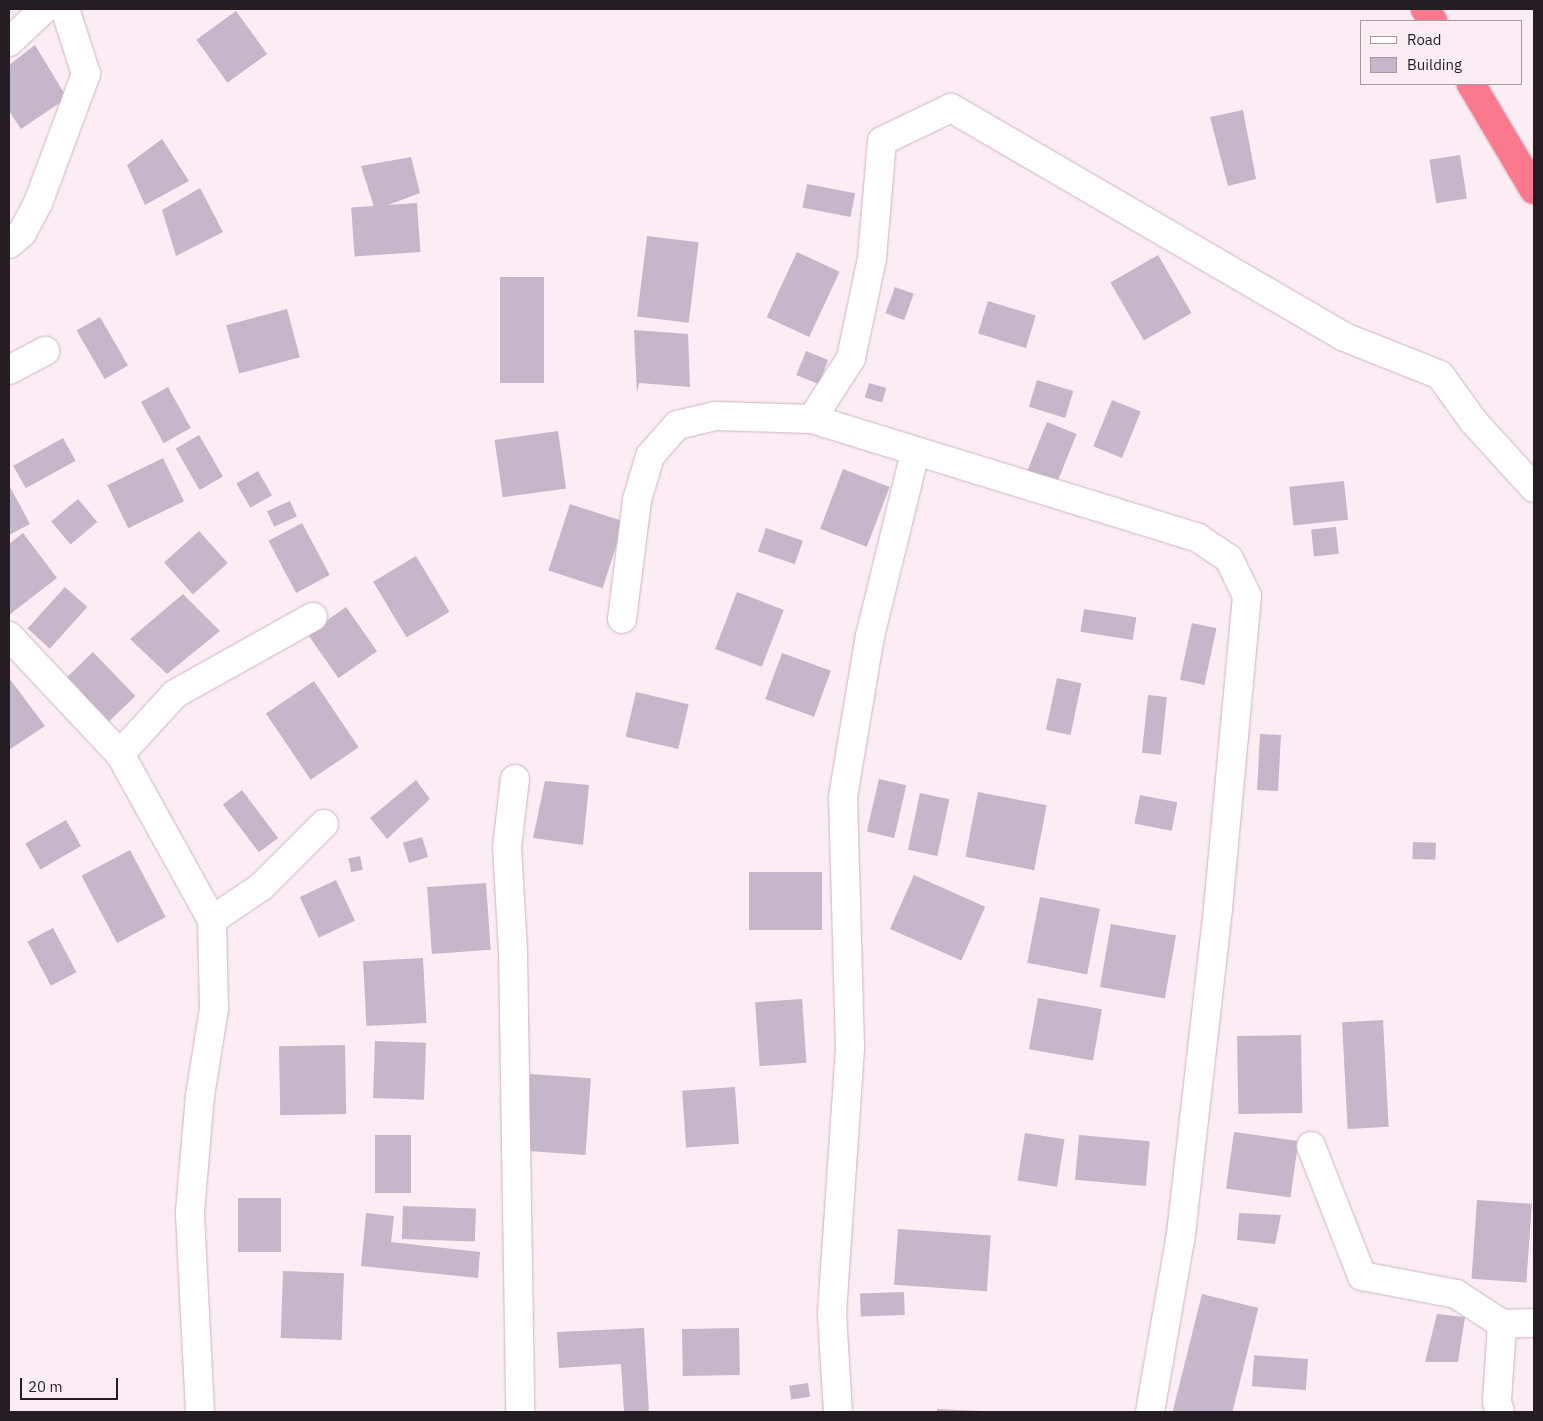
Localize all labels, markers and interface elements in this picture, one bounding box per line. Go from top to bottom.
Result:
legend [1360,20,1523,85]
text: Road [1407,30,1442,49]
text: Building [1407,55,1462,74]
scale bar [22,1368,120,1400]
text: 20 m [28,1377,63,1396]

